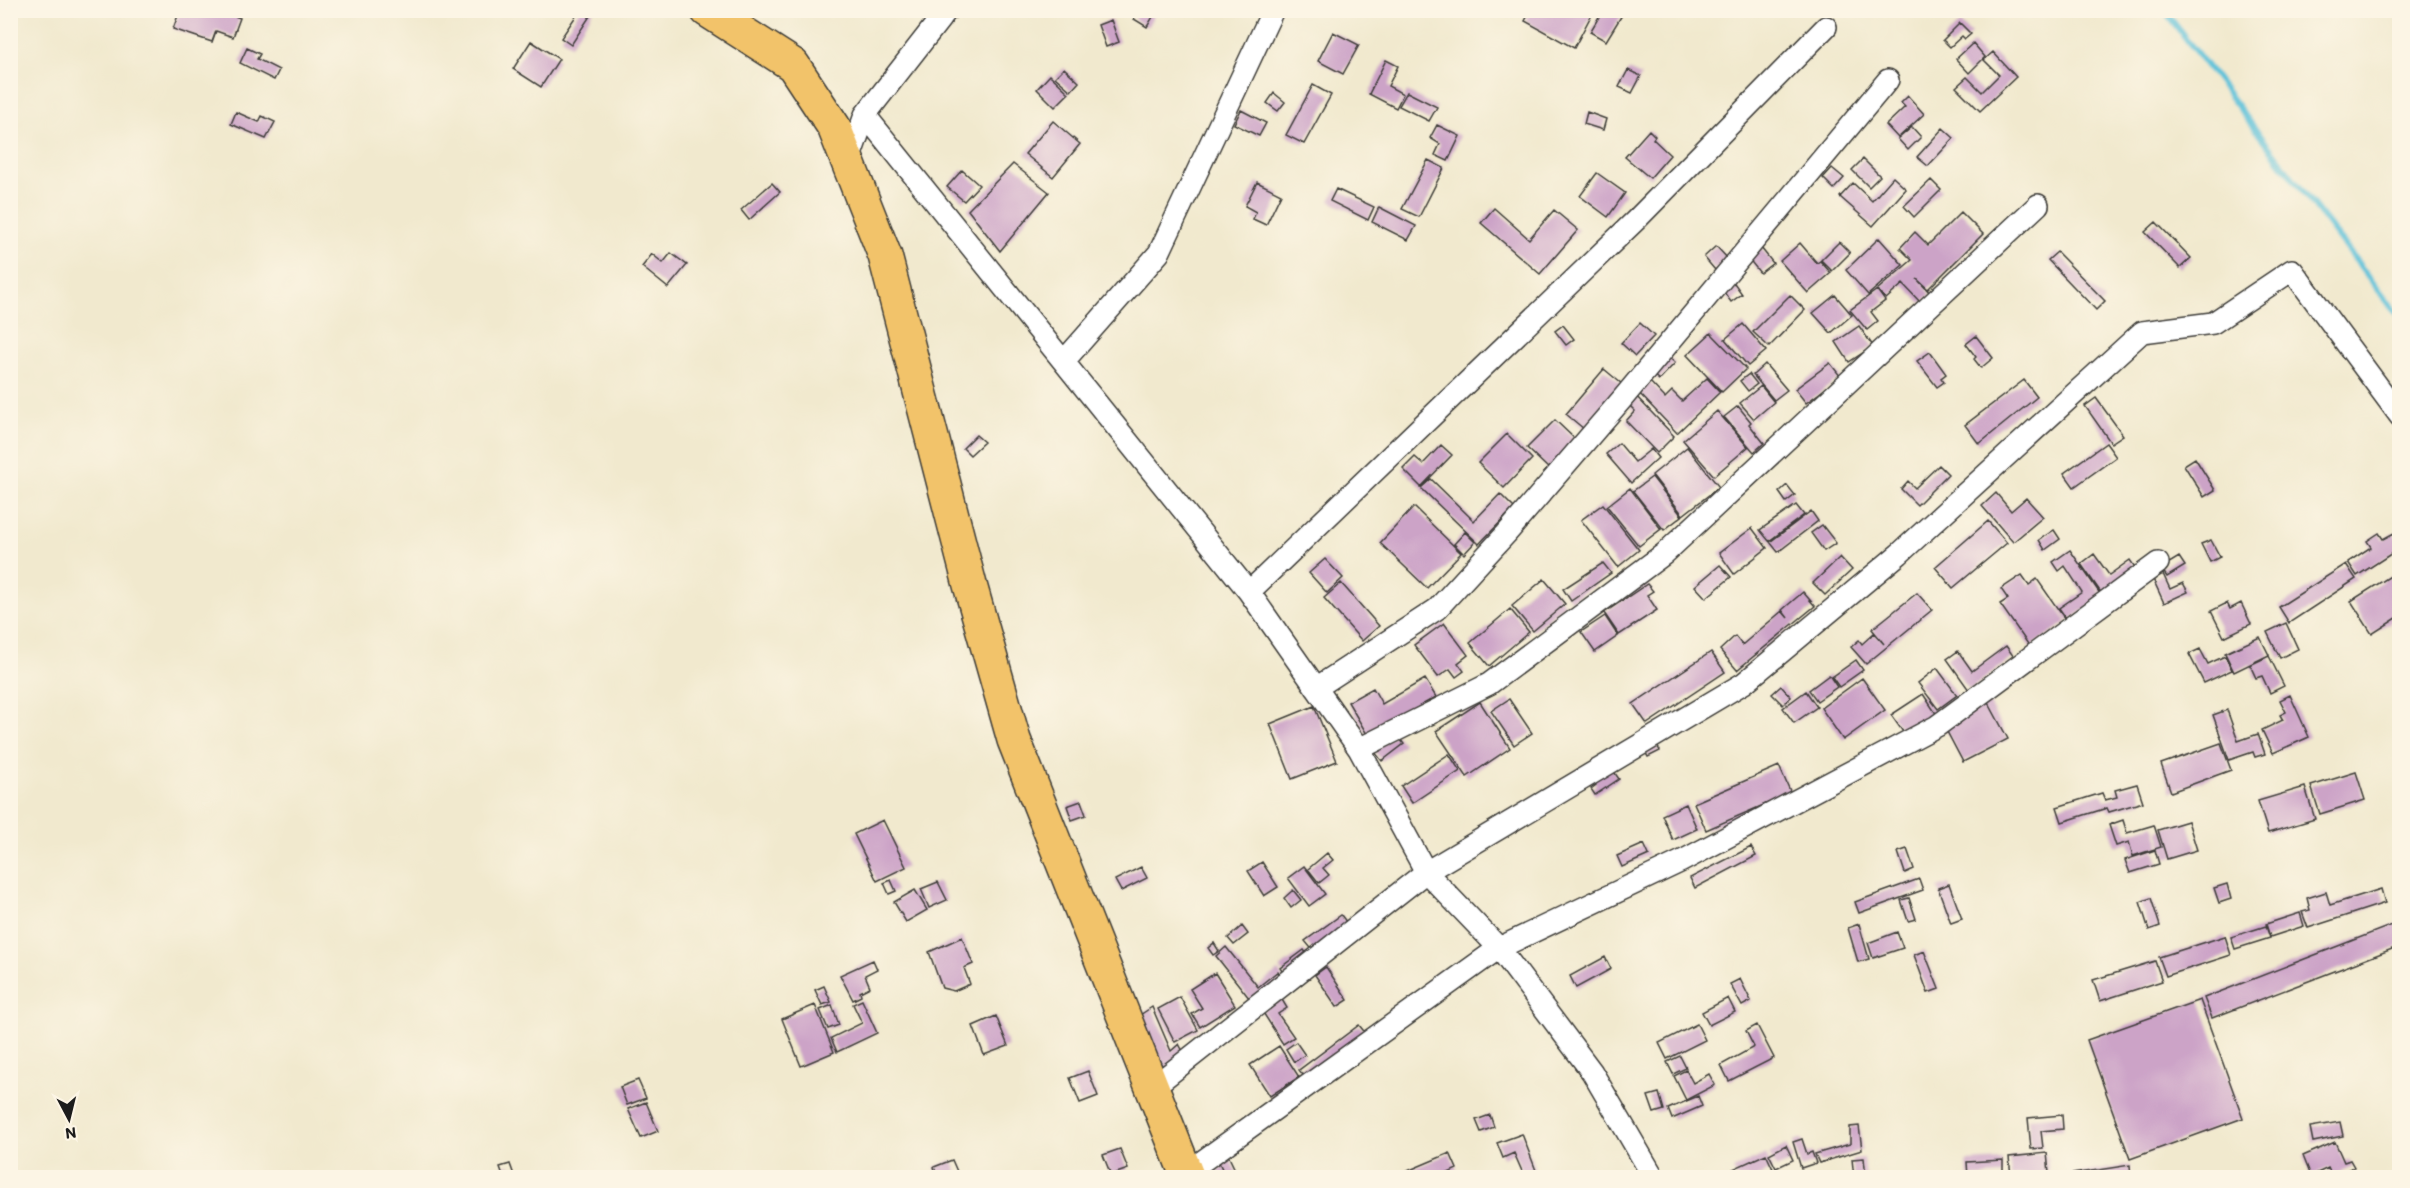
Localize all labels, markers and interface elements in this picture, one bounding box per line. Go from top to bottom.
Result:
north arrow [39,1089,99,1149]
text: N [64,1123,77,1143]

